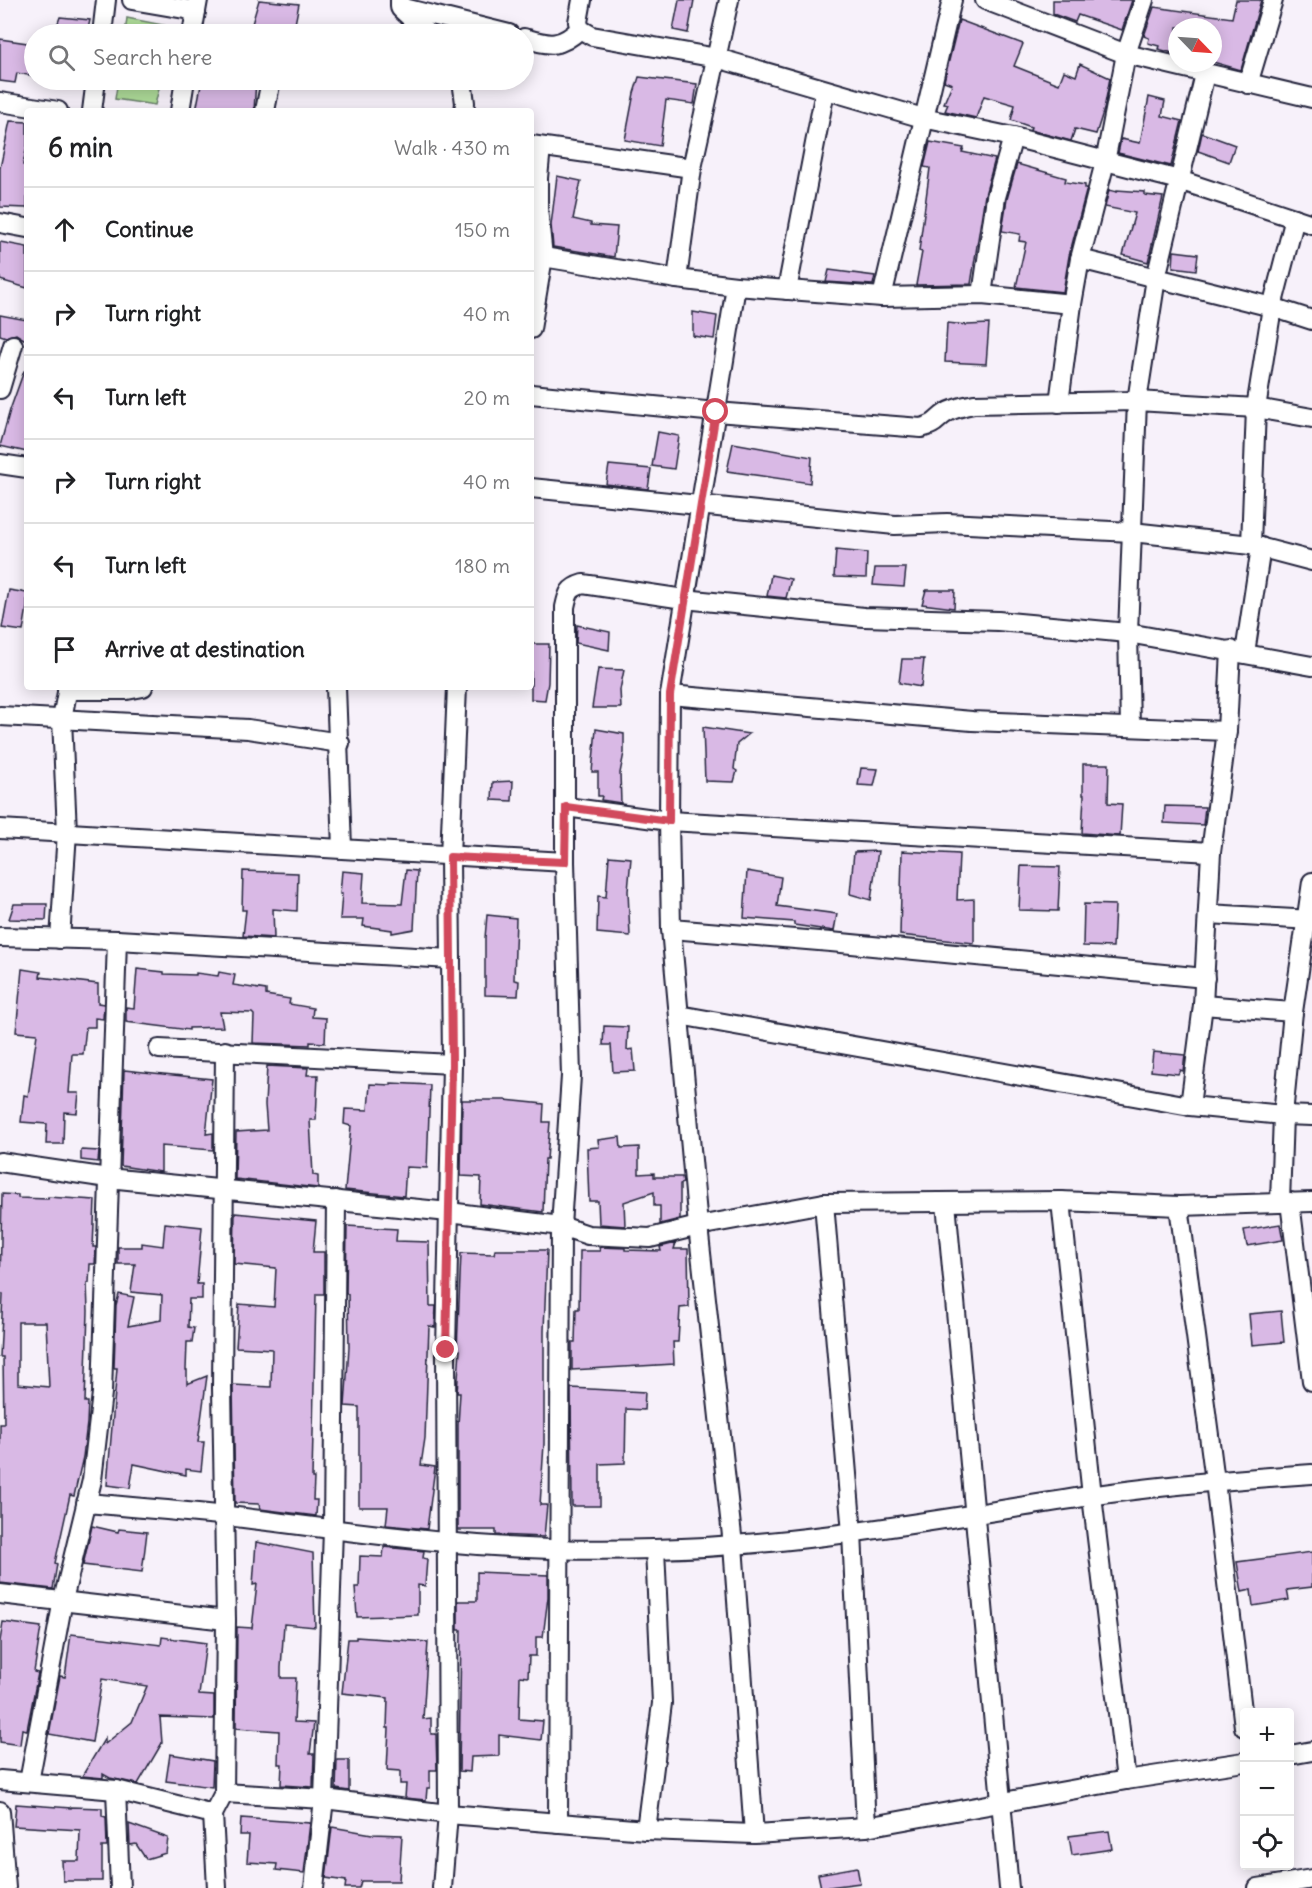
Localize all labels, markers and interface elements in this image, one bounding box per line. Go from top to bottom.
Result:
north arrow [1168,18,1222,72]
search box [24,24,534,90]
icon: search [45,41,78,74]
text: Search here [93,43,212,71]
text: 6 min [48,131,113,164]
text: Walk · 430 m [394,135,510,160]
icon: ahead [48,213,81,246]
text: Continue [105,215,194,243]
text: 150 m [455,217,510,242]
icon: right [48,297,81,330]
text: Turn right [105,299,201,327]
text: 40 m [463,301,510,326]
icon: left [48,381,81,414]
text: Turn left [105,383,186,411]
text: 20 m [464,385,510,410]
route start [702,398,728,424]
icon: right [48,465,81,498]
text: Turn right [105,467,201,495]
text: 40 m [463,469,510,494]
icon: left [48,549,81,582]
text: Turn left [105,551,186,579]
text: 180 m [455,553,510,578]
icon: arrive [48,633,81,666]
text: Arrive at destination [105,635,305,663]
route end [432,1336,458,1362]
map controls [1240,1708,1294,1870]
button: + [1240,1708,1294,1762]
button: − [1240,1762,1294,1816]
button: locate [1240,1816,1294,1870]

